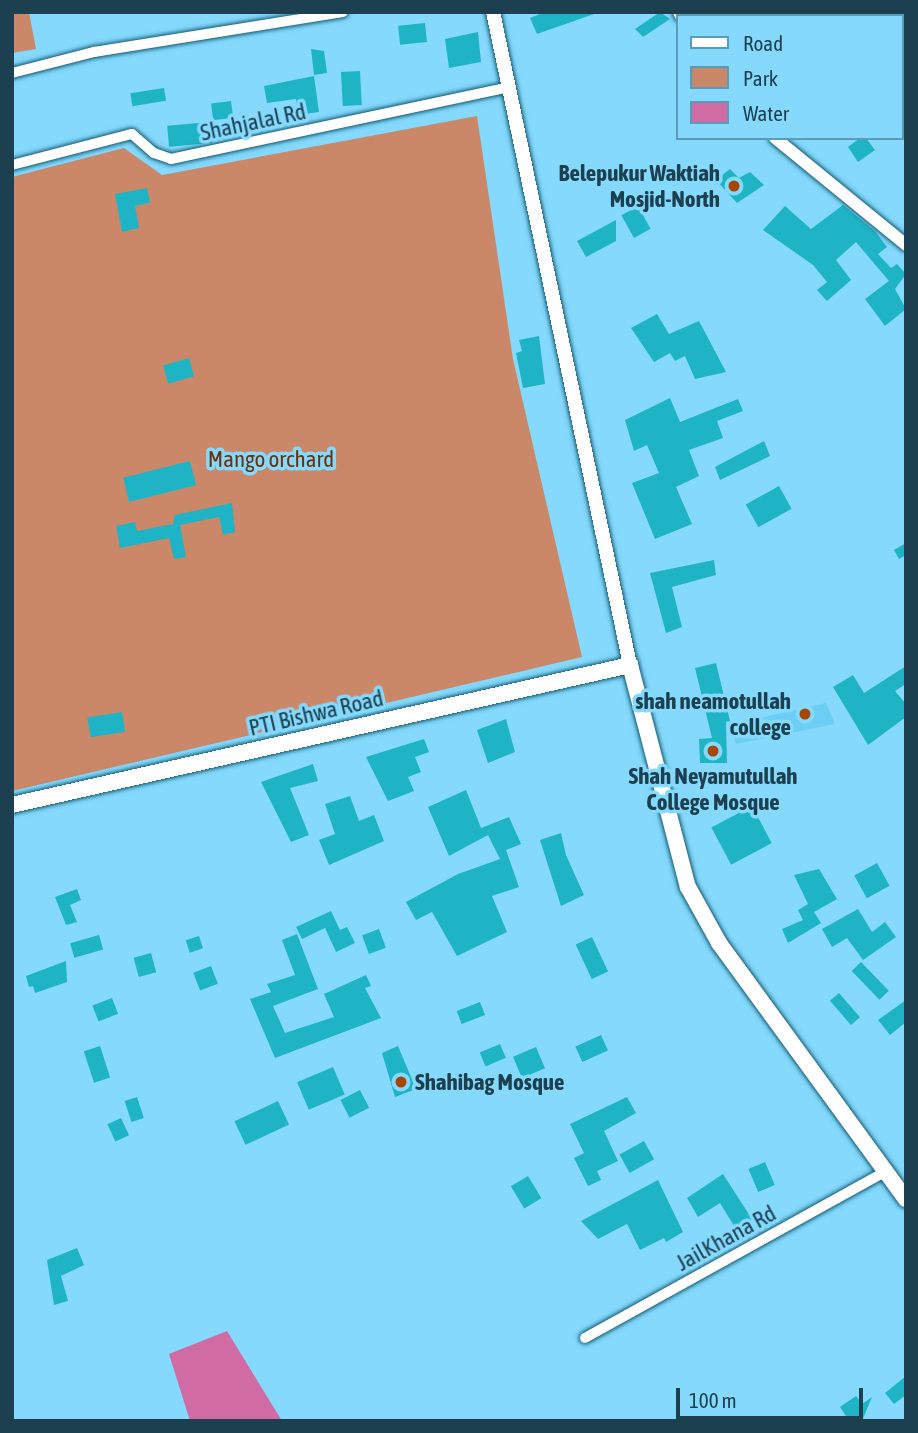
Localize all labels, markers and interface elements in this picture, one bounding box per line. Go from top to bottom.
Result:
legend [676,14,904,140]
text: Road [743,31,783,55]
text: Park [743,66,778,90]
street label: Shahjalal Rd [198,97,308,147]
text: Water [743,101,789,125]
place label: Belepukur Waktiah Mosjid-North [559,159,720,213]
marker: Belepukur Waktiah Mosjid-North [726,178,742,194]
park label: Mango orchard [208,445,334,473]
street label: PTI Bishwa Road [246,684,386,742]
place label: shah neamotullah college [635,687,791,741]
marker: shah neamotullah college [797,706,813,722]
marker: Shah Neyamutullah College Mosque [705,743,721,759]
place label: Shah Neyamutullah College Mosque [629,762,797,816]
place label: Shahibag Mosque [415,1068,564,1096]
marker: Shahibag Mosque [393,1074,409,1090]
street label: JailKhana Rd [671,1199,781,1277]
scale bar [680,1374,867,1418]
text: 100 m [689,1388,737,1412]

